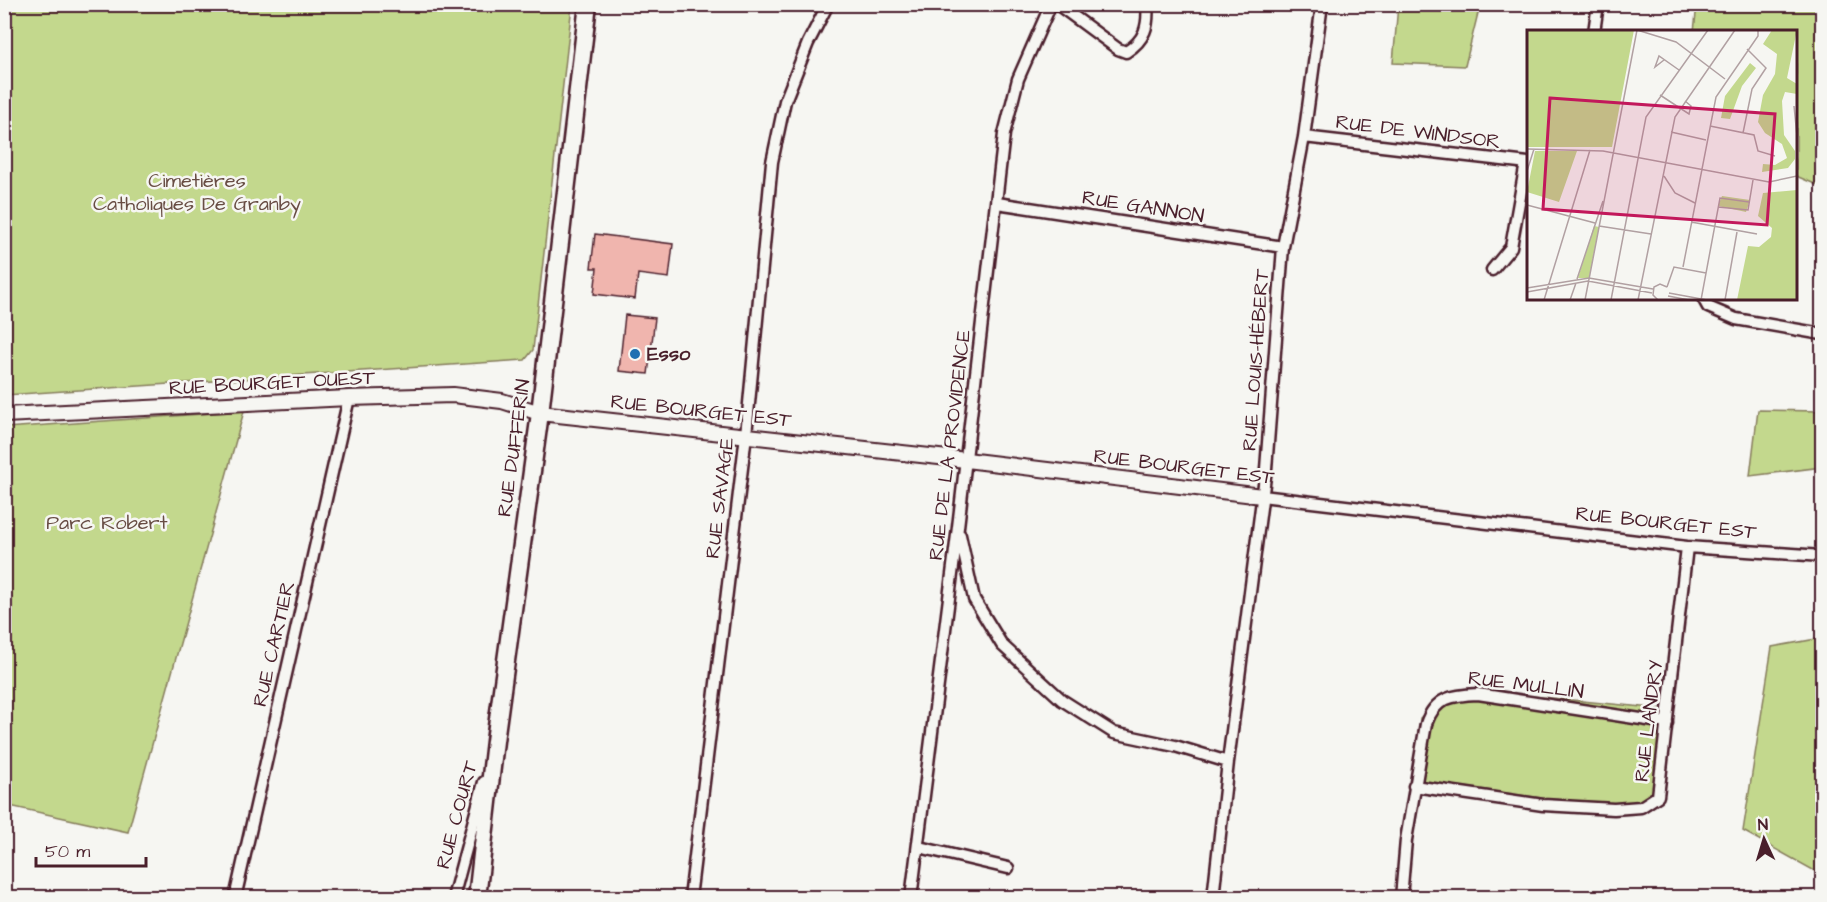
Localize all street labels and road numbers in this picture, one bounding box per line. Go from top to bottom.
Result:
street label: RUE DE WINDSOR [1334,108,1502,156]
street label: RUE GANNON [1080,184,1206,230]
street label: RUE LOUIS-HÉBERT [1236,267,1276,452]
street label: RUE DE LA PROVIDENCE [922,328,978,562]
street label: RUE BOURGET OUEST [168,364,376,402]
street label: RUE DUFFERIN [490,377,538,519]
street label: RUE BOURGET EST [609,388,793,434]
street label: RUE SAVAGE [699,436,741,560]
street label: RUE BOURGET EST [1092,442,1276,492]
street label: RUE BOURGET EST [1574,500,1758,546]
street label: RUE CARTIER [246,578,302,710]
street label: RUE LANDRY [1628,658,1670,783]
street label: RUE MULLIN [1467,664,1585,706]
street label: RUE COURT [429,757,485,872]

